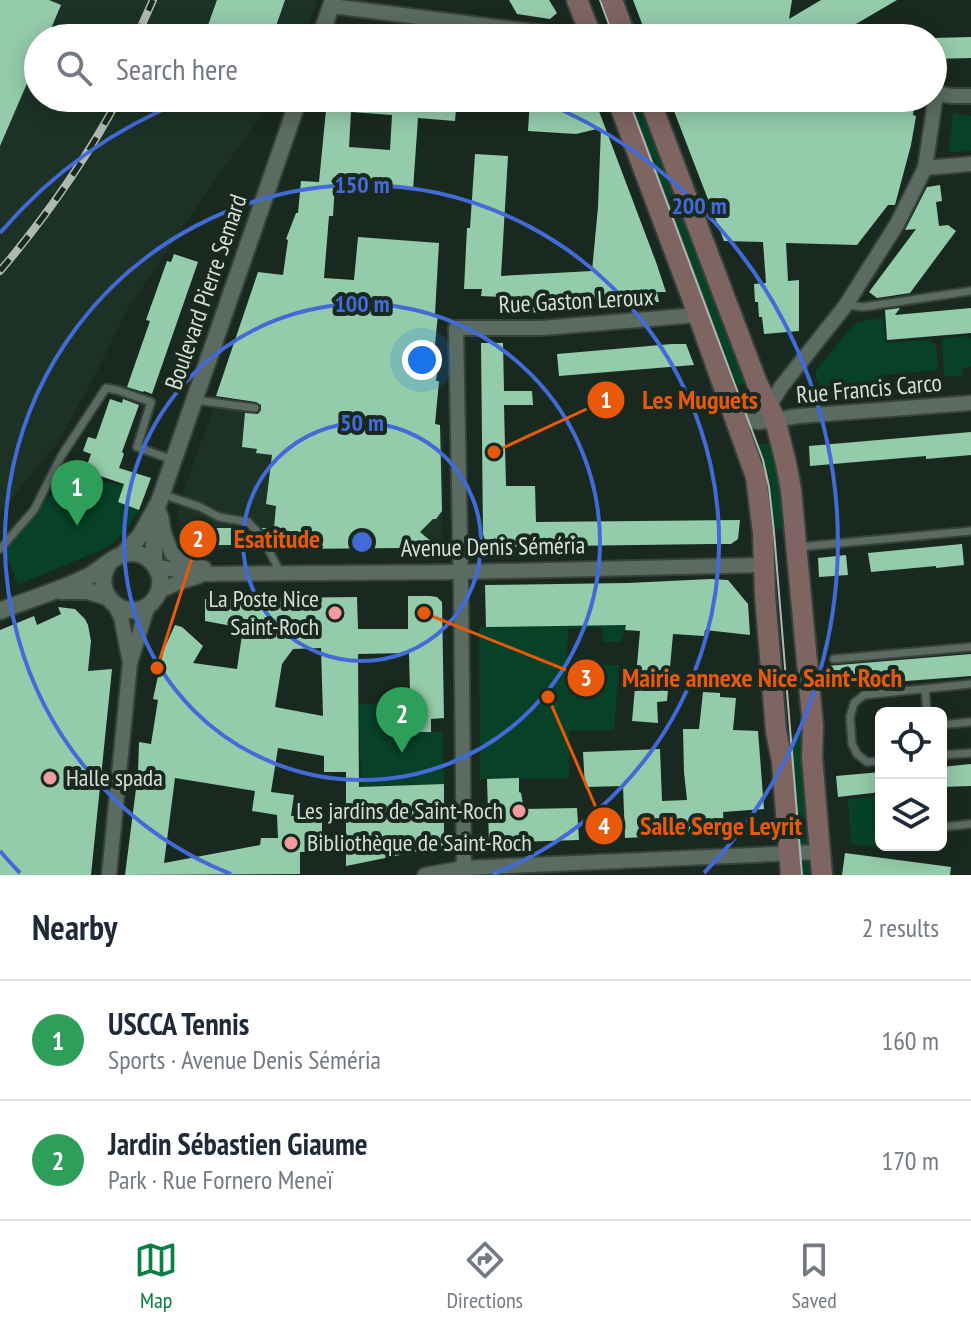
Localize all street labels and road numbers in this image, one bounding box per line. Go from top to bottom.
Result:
street label: Boulevard Pierre Semard [158,190,253,394]
street label: Rue Gaston Leroux [498,281,654,320]
street label: Rue Francis Carco [795,367,943,410]
street label: Avenue Denis Séméria [401,529,585,564]

